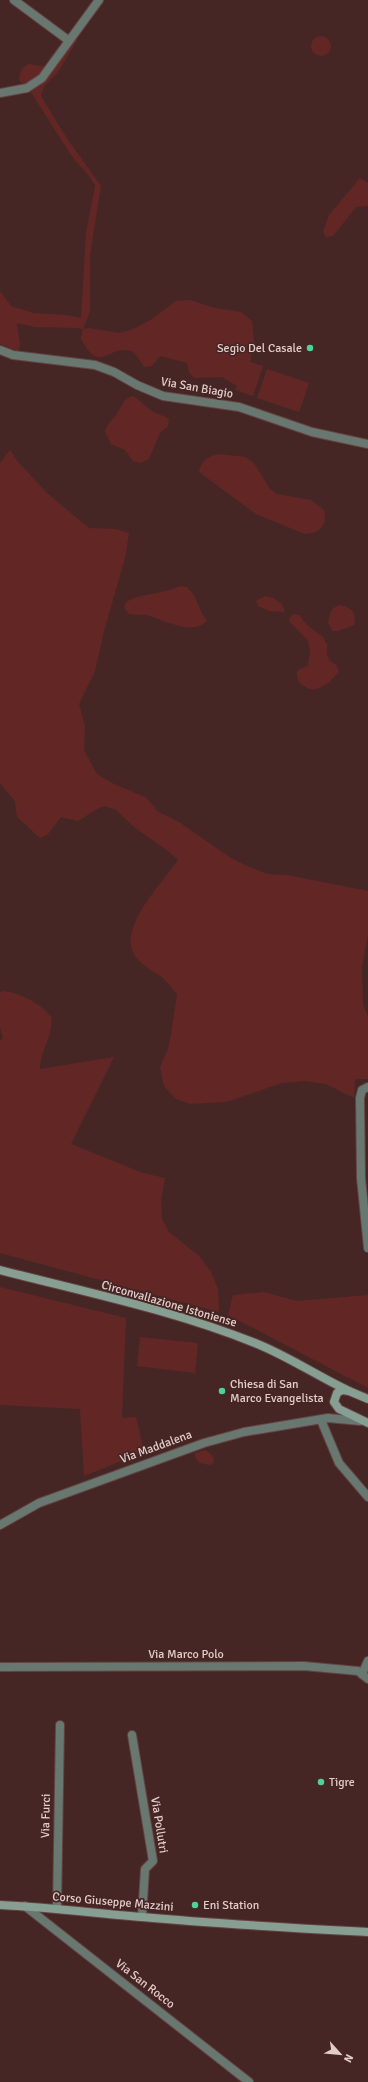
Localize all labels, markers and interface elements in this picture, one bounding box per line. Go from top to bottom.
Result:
place label: Segio Del Casale [217,341,302,356]
marker: Segio Del Casale [305,343,315,353]
street label: Via San Biagio [160,374,234,402]
street label: Circonvallazione Istoniense [100,1277,238,1331]
place label: Chiesa di San Marco Evangelista [230,1377,324,1406]
marker: Chiesa di San Marco Evangelista [217,1386,227,1396]
street label: Via Maddalena [118,1427,194,1467]
street label: Via Marco Polo [148,1647,224,1662]
place label: Tigre [329,1775,355,1790]
marker: Tigre [316,1777,326,1787]
street label: Via Furci [38,1794,54,1838]
street label: Via Pollutri [147,1796,171,1854]
street label: Corso Giuseppe Mazzini [52,1889,174,1915]
place label: Eni Station [203,1898,259,1913]
marker: Eni Station [190,1900,200,1910]
street label: Via San Rocco [112,1956,178,2012]
north arrow [320,2034,360,2074]
text: N [341,2052,356,2065]

